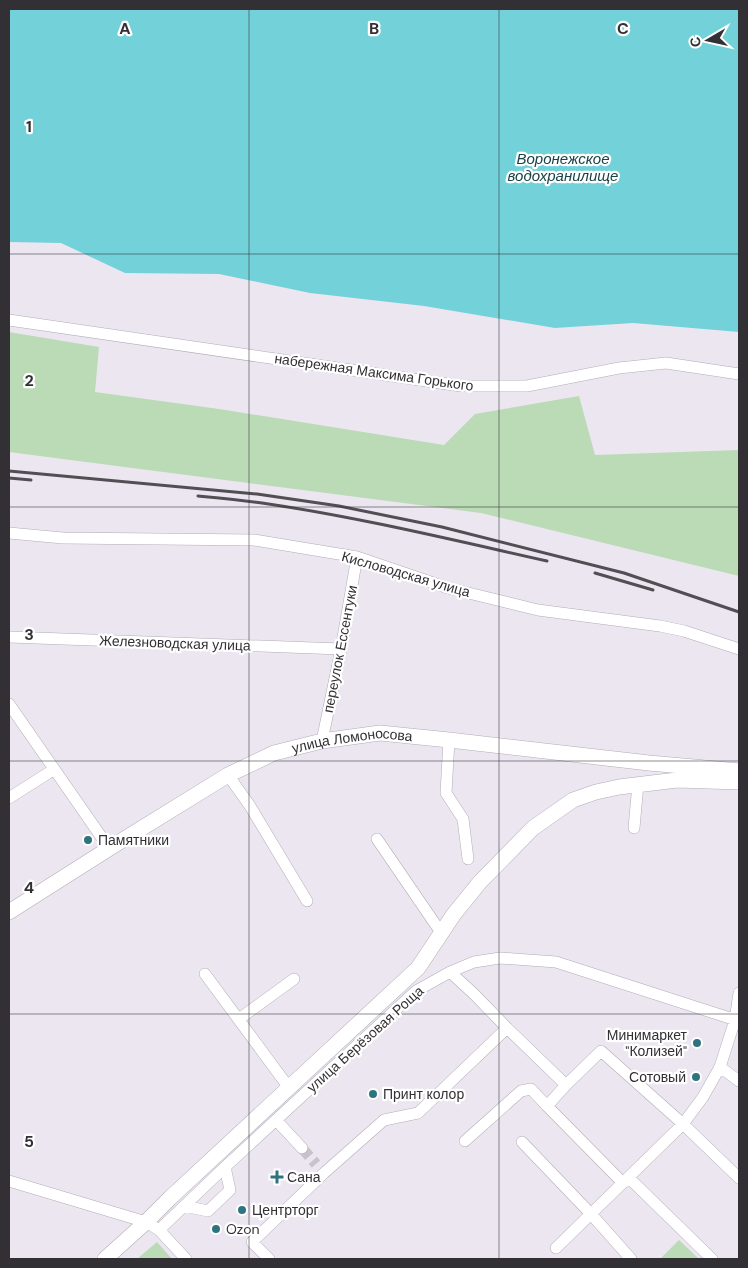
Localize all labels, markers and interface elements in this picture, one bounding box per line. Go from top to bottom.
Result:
north arrow [683,15,733,65]
text: A [119,18,131,39]
text: B [369,18,379,39]
text: C [617,18,629,39]
text: С [685,36,705,48]
text: 1 [26,116,32,137]
water label: Воронежское водохранилище [508,149,618,186]
street label: набережная Максима Горького [273,349,475,395]
text: 2 [24,370,34,391]
street label: Кисловодская улица [340,547,473,601]
street label: переулок Ессентуки [319,584,361,714]
text: 3 [24,624,34,645]
street label: Железноводская улица [99,631,251,655]
street label: улица Ломоносова [290,724,414,757]
place label: Памятники [98,831,169,849]
marker: Памятники [82,834,94,846]
text: 4 [24,877,34,898]
street label: улица Берёзовая Роща [303,982,427,1096]
place label: Минимаркет "Колизей" [607,1026,688,1060]
marker: Минимаркет "Колизей" [691,1037,703,1049]
place label: Сотовый [629,1068,686,1086]
marker: Сотовый [690,1071,702,1083]
place label: Принт колор [383,1085,464,1103]
marker: Принт колор [367,1088,379,1100]
text: 5 [24,1131,34,1152]
place label: Сана [287,1168,321,1186]
marker: Сана [271,1171,283,1183]
place label: Центрторг [252,1201,319,1219]
marker: Центрторг [236,1204,248,1216]
place label: Ozon [226,1220,260,1238]
marker: Ozon [210,1223,222,1235]

